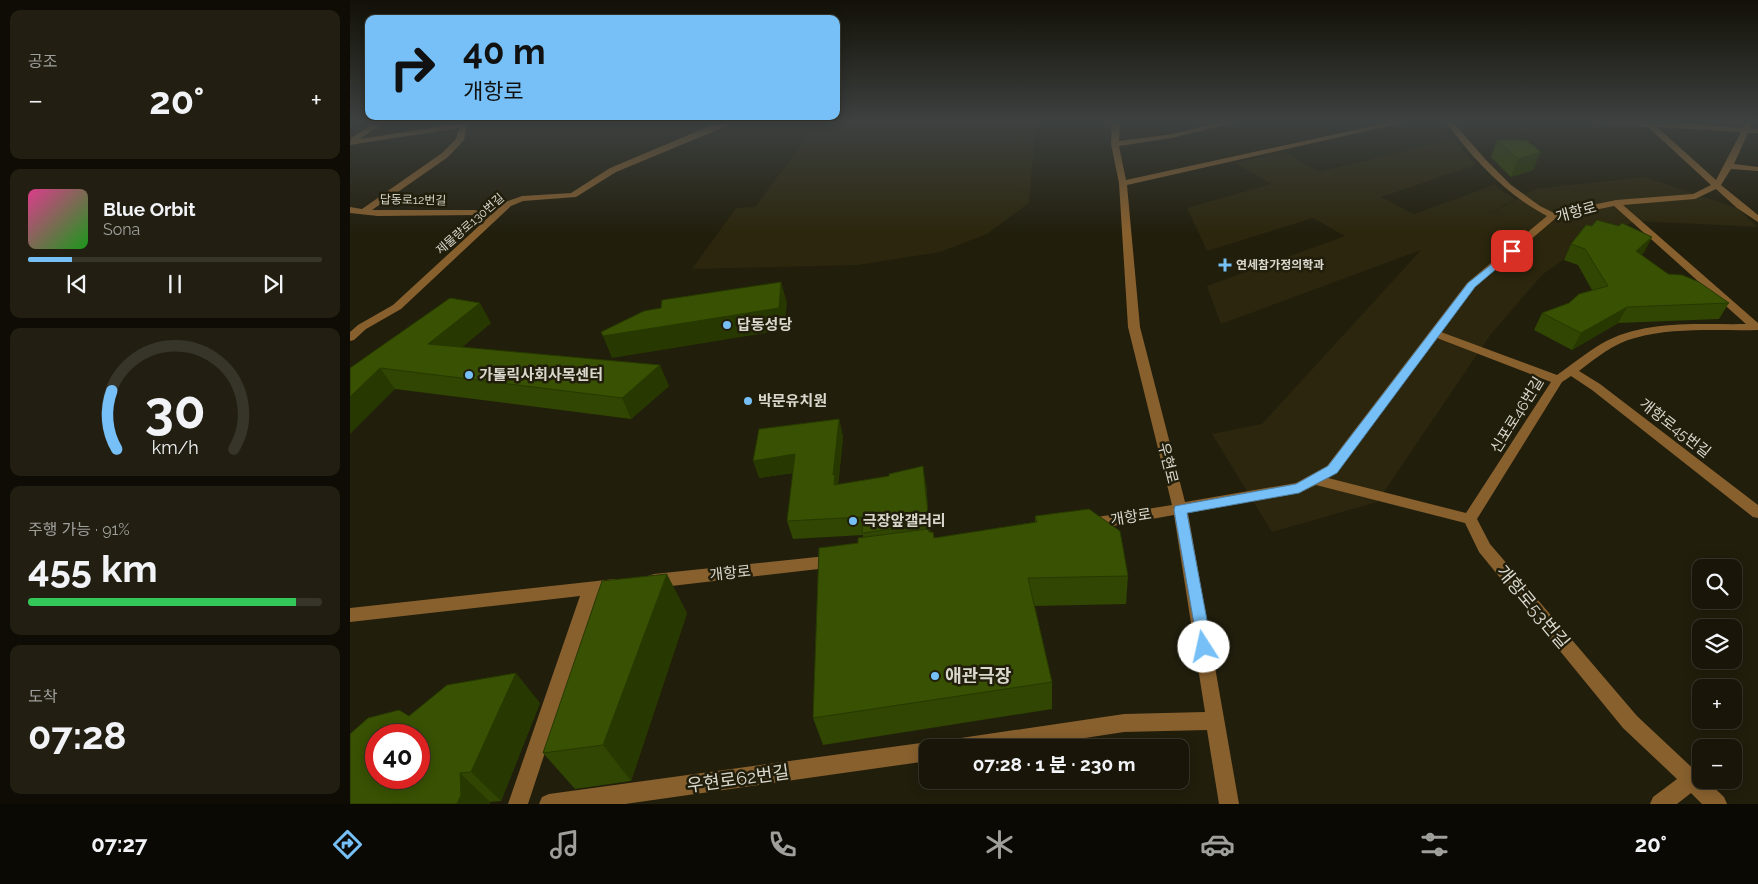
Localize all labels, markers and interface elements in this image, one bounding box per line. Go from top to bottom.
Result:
text: 40 m [463,31,545,72]
icon: right [380,35,445,100]
text: 공조 [28,52,57,71]
text: 20° [149,78,204,123]
text: 개항로 [463,78,524,104]
text: − [28,84,43,117]
text: + [310,84,322,117]
street label: 제물량로130번길 [433,191,507,257]
street label: 답동로12번길 [380,192,446,208]
text: Blue Orbit [103,198,195,220]
street label: 개항로 [1554,198,1598,226]
text: Sona [103,220,140,239]
pin [1491,230,1533,272]
icon: arrive [1498,237,1526,265]
marker: 연세참가정의학과 [1218,258,1232,272]
place label: 연세참가정의학과 [1236,258,1324,272]
icon: previous [63,270,91,298]
icon: pause [161,270,189,298]
icon: next [259,270,287,298]
place label: 답동성당 [737,316,792,334]
marker: 답동성당 [721,319,733,331]
place label: 가톨릭사회사목센터 [479,366,603,384]
marker: 가톨릭사회사목센터 [463,369,475,381]
street label: 신포로46번길 [1487,374,1547,456]
text: 30 [145,379,205,440]
place label: 박문유치원 [758,392,827,410]
marker: 박문유치원 [742,395,754,407]
street label: 개항로45번길 [1636,395,1714,461]
text: km/h [151,437,199,458]
street label: 우현로 [1154,441,1182,485]
street label: 개항로 [1109,505,1153,529]
place label: 극장앞갤러리 [863,512,946,530]
marker: 극장앞갤러리 [847,515,859,527]
text: 주행 가능 · 91% [28,520,130,539]
text: 455 km [28,546,158,591]
map controls [1692,559,1742,789]
button: search [1692,559,1742,609]
street label: 개항로53번길 [1492,561,1574,653]
street label: 개항로 [708,562,752,584]
button: layers [1692,619,1742,669]
position arrow [1177,620,1229,672]
place label: 애관극장 [945,665,1012,686]
marker: 애관극장 [929,670,941,682]
button: + [1692,679,1742,729]
text: 도착 [28,687,57,706]
text: 07:28 [28,713,126,758]
speed limit sign: 40 [365,724,430,789]
button: − [1692,739,1742,789]
text: 07:28 · 1 분 · 230 m [973,753,1135,775]
street label: 우현로62번길 [685,761,790,796]
icon: directions [330,827,365,862]
icon: music [547,827,582,862]
icon: phone [765,827,800,862]
icon: climate [982,827,1017,862]
icon: car [1200,827,1235,862]
icon: filters [1417,827,1452,862]
text: 07:27 [91,831,147,857]
text: 20° [1635,831,1667,857]

